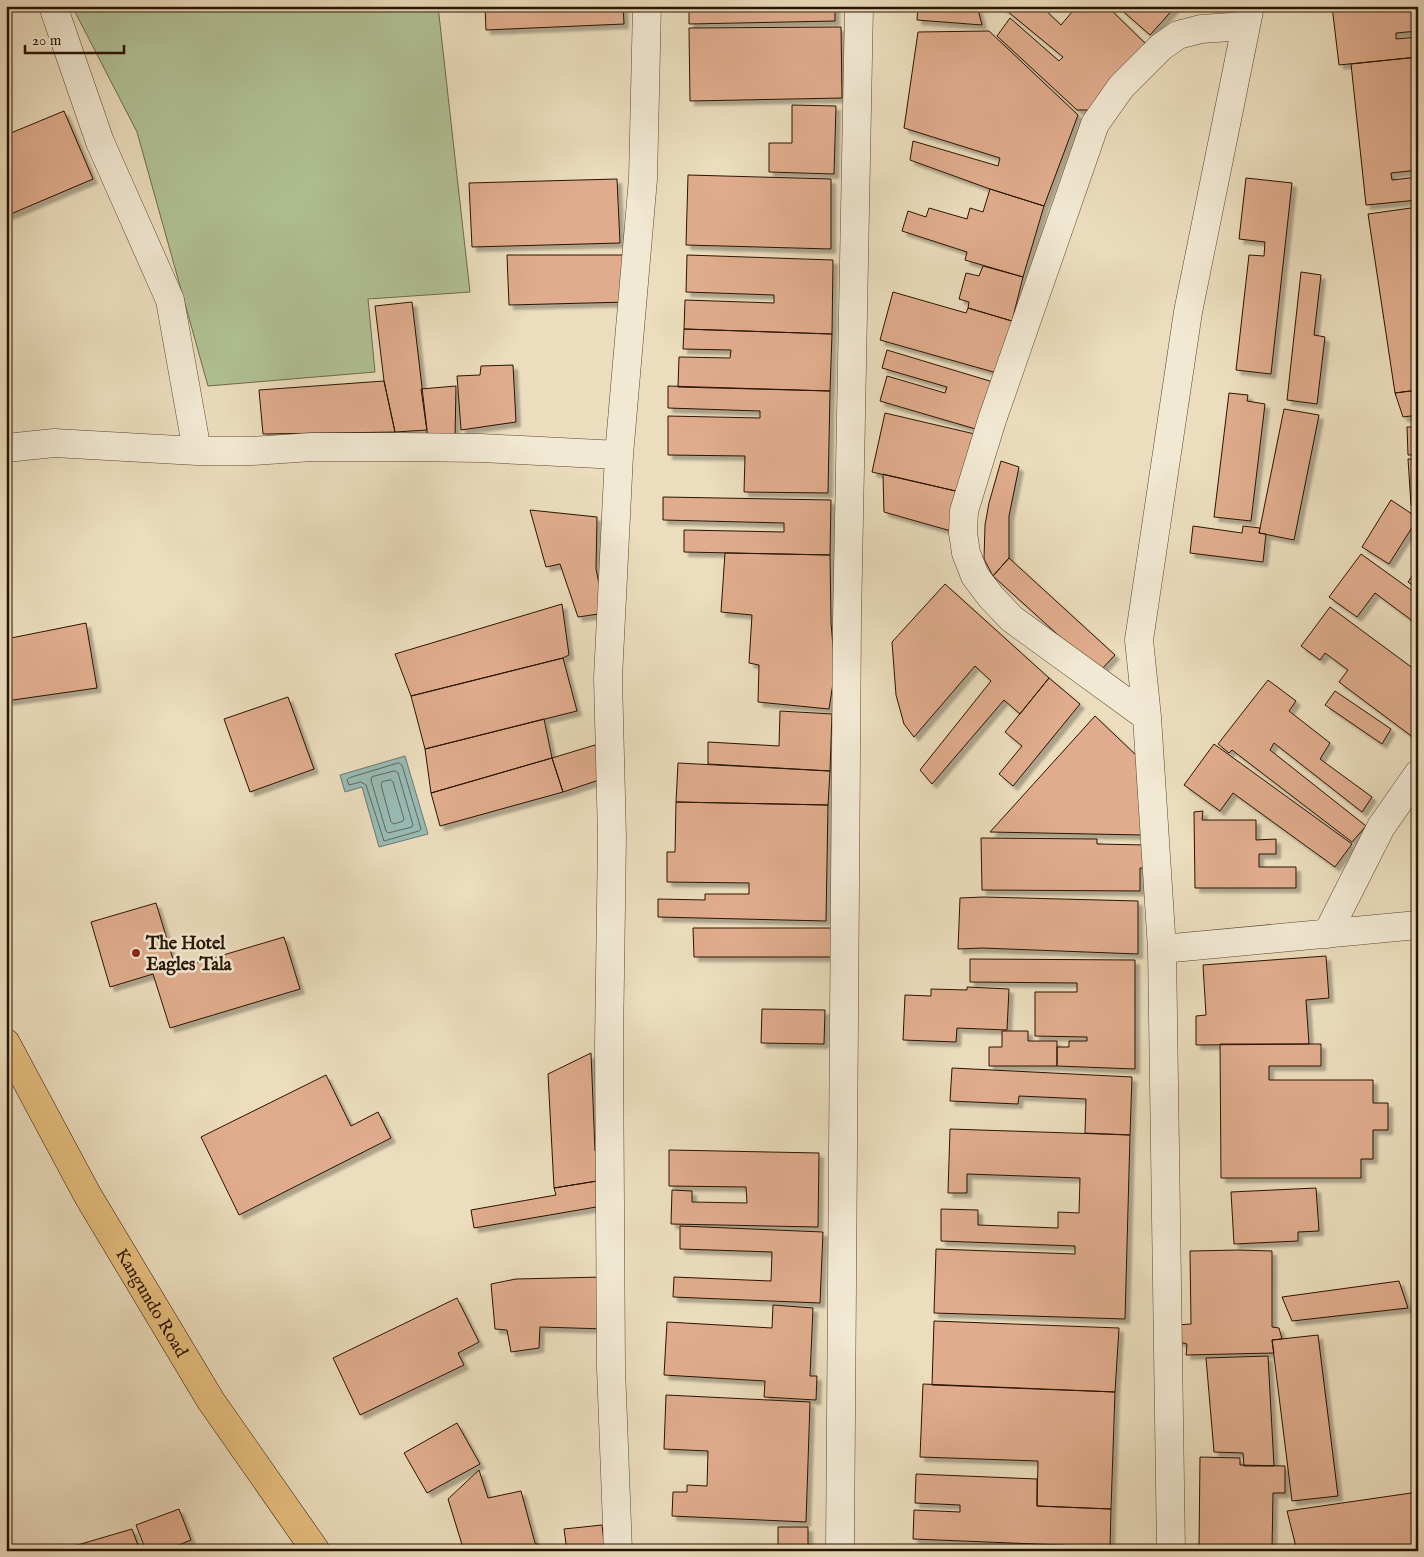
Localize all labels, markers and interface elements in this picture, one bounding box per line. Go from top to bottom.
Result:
scale bar [25,22,124,54]
text: 20 m [32,31,62,50]
place label: The Hotel Eagles Tala [145,933,233,977]
marker: The Hotel Eagles Tala [130,947,142,959]
street label: Kangundo Road [109,1245,192,1362]

